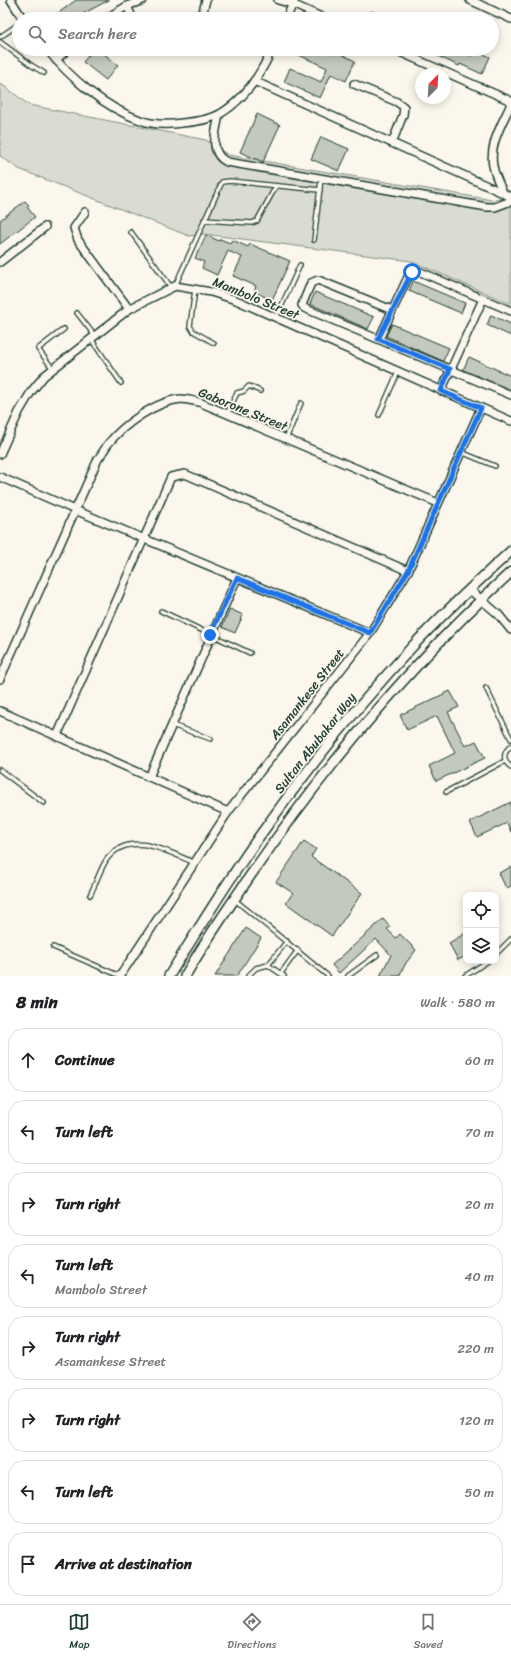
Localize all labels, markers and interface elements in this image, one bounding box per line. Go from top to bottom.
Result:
search box [12,12,499,56]
text: Search here [58,21,137,47]
icon: search [26,23,48,45]
north arrow [415,68,451,104]
route start [403,263,421,281]
street label: Mambolo Street [209,270,304,326]
street label: Gaborone Street [195,381,292,438]
route end [201,626,219,644]
street label: Asamankese Street [263,643,350,746]
street label: Sultan Abubakar Way [268,687,362,799]
map controls [463,892,499,964]
button: locate [463,892,499,928]
button: layers [463,928,499,964]
text: 8 min [16,987,58,1017]
text: Walk · 580 m [420,991,495,1014]
text: Continue [55,1047,115,1073]
icon: ahead [17,1049,39,1071]
text: 60 m [465,1049,494,1072]
text: Turn left [55,1119,113,1145]
icon: left [17,1121,39,1143]
text: 70 m [465,1121,494,1144]
text: Turn right [55,1191,120,1217]
icon: right [17,1193,39,1215]
text: 20 m [465,1193,494,1216]
text: Turn left [55,1252,113,1278]
icon: left [17,1265,39,1287]
text: 40 m [464,1265,494,1288]
text: Mambolo Street [55,1278,147,1301]
text: Turn right [55,1324,120,1350]
icon: right [17,1337,39,1359]
text: 220 m [457,1337,494,1360]
text: Asamankese Street [55,1350,166,1373]
text: Turn right [55,1407,120,1433]
icon: right [17,1409,39,1431]
text: 120 m [459,1409,494,1432]
text: Turn left [55,1479,113,1505]
icon: left [17,1481,39,1503]
text: 50 m [464,1481,494,1504]
text: Arrive at destination [55,1551,192,1577]
icon: arrive [17,1553,39,1575]
tab: Map [68,1611,90,1654]
tab: Directions [227,1611,277,1654]
tab: Saved [414,1611,443,1654]

